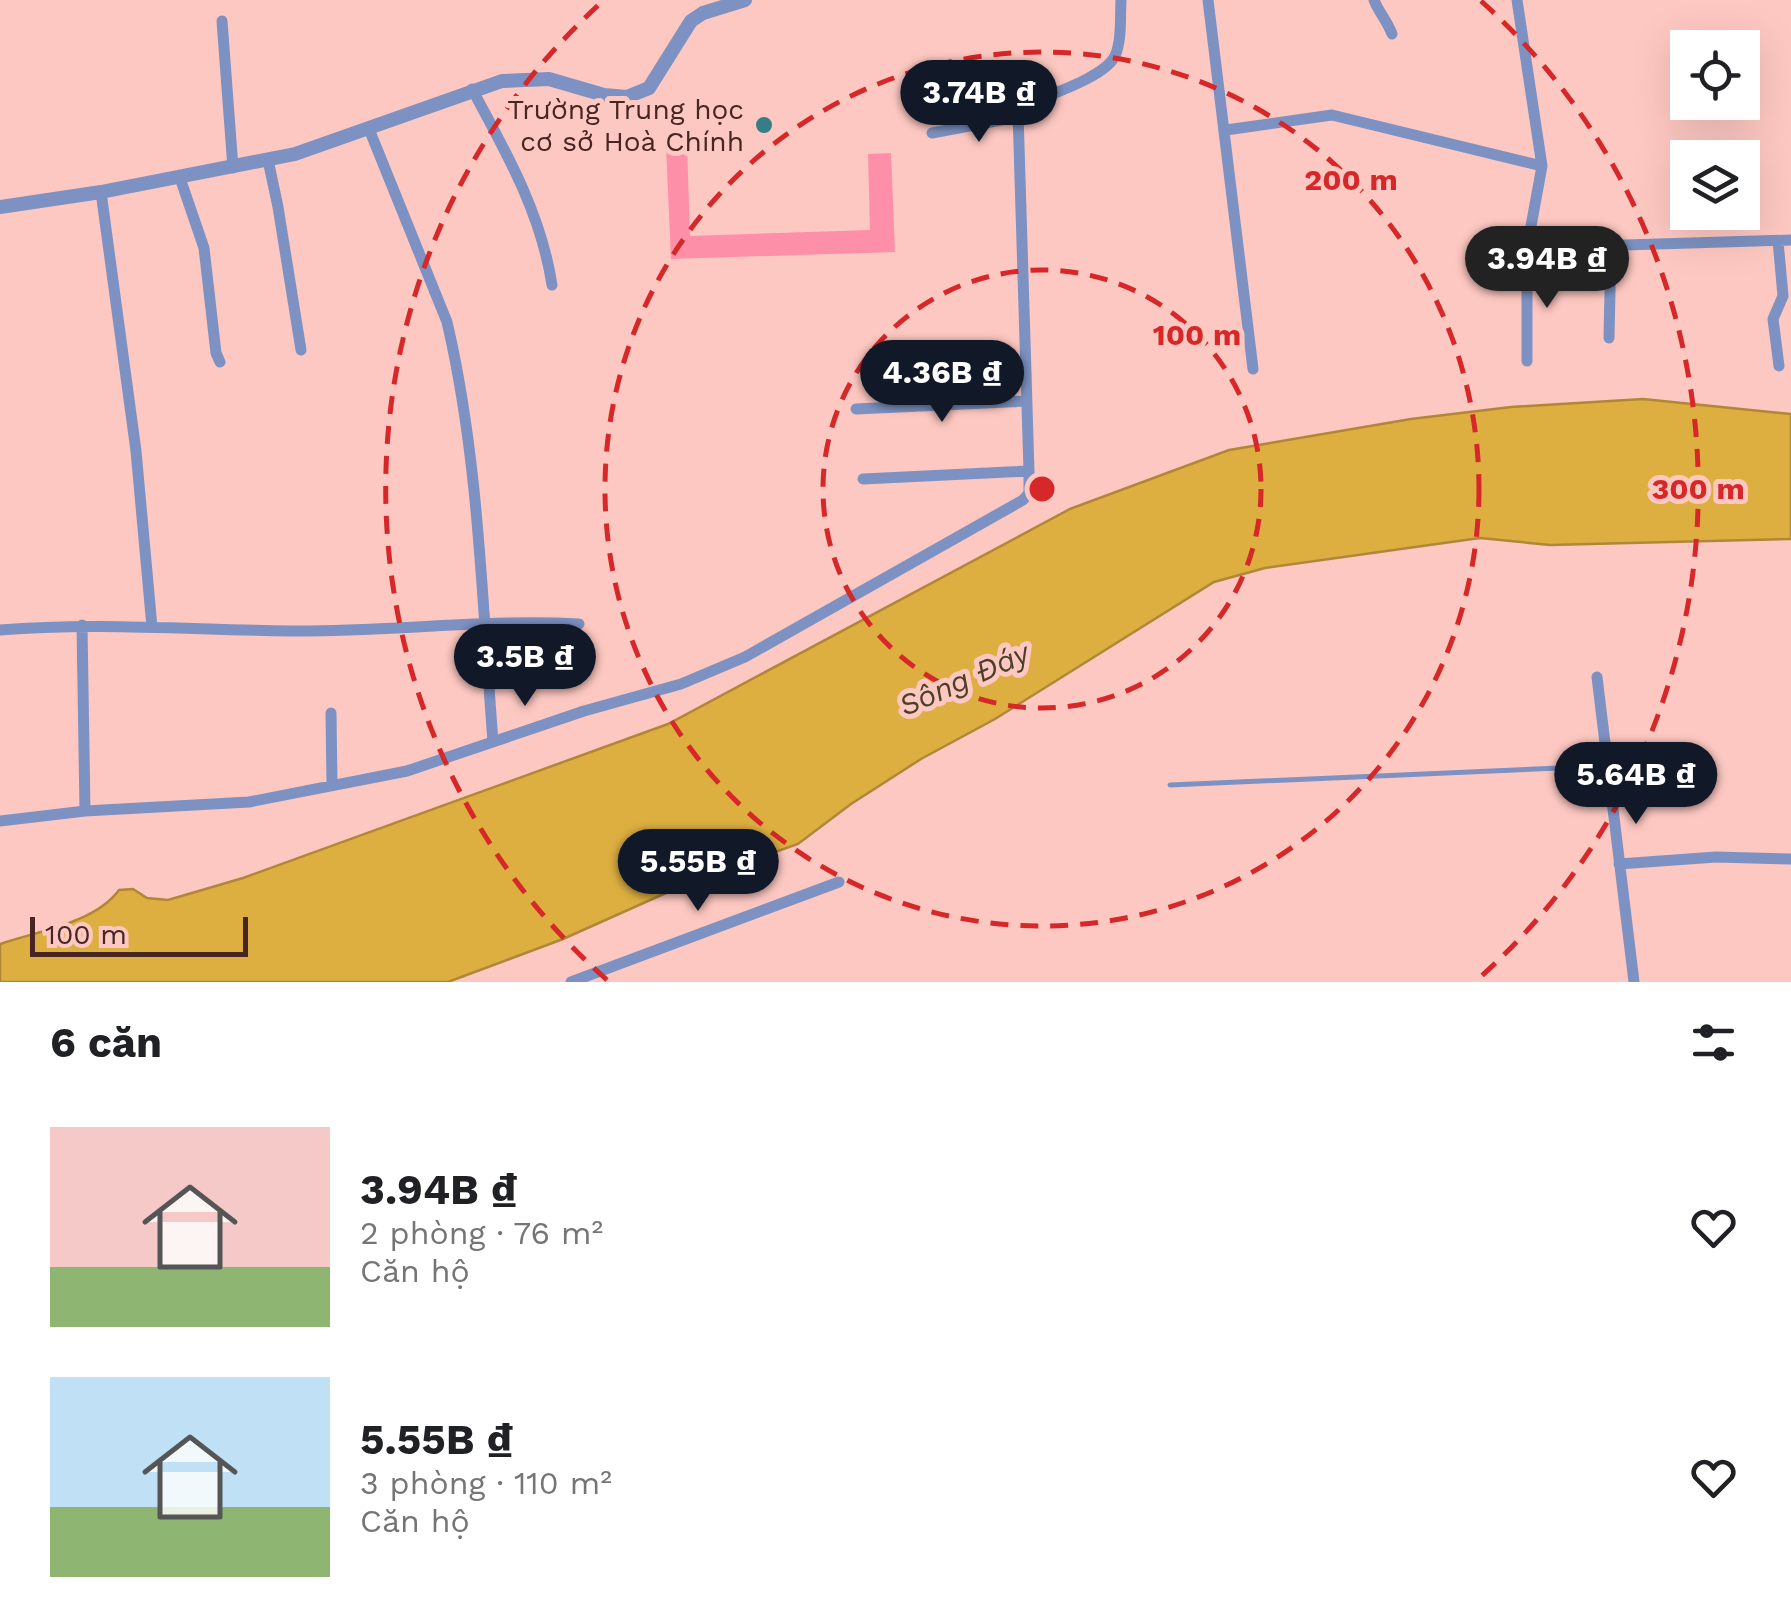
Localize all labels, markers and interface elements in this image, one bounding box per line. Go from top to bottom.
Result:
map controls [1670,30,1760,230]
button: locate [1670,30,1760,120]
pin: 3.74B ₫ [887,60,1071,145]
text: 3.74B ₫ [922,73,1036,111]
place label: Trường Trung học cơ sở Hoà Chính [507,93,744,158]
marker: Trường Trung học cơ sở Hoà Chính [753,114,775,136]
button: layers [1670,140,1760,230]
text: 200 m [1304,162,1398,197]
pin: 3.94B ₫ [1455,226,1639,311]
text: 3.94B ₫ [1487,239,1607,277]
text: 100 m [1153,317,1241,352]
pin: 4.36B ₫ [850,340,1034,425]
text: 4.36B ₫ [882,353,1002,391]
centre of rings [1024,471,1060,507]
text: 300 m [1651,471,1745,506]
pin: 3.5B ₫ [444,624,606,709]
water label: Sông Đáy [893,634,1036,723]
text: 3.5B ₫ [476,637,574,675]
pin: 5.64B ₫ [1544,742,1728,827]
text: 5.64B ₫ [1576,755,1696,793]
pin: 5.55B ₫ [606,829,790,914]
text: 5.55B ₫ [640,842,756,880]
scale bar [30,912,248,956]
text: 100 m [45,918,127,951]
icon: filters [1686,1015,1741,1070]
text: 6 căn [50,1018,162,1067]
text: 3.94B ₫ [360,1165,517,1214]
icon: home [130,1167,250,1287]
icon: heart [1686,1200,1741,1255]
text: 2 phòng · 76 m² [360,1214,603,1252]
text: Căn hộ [360,1252,470,1290]
text: 5.55B ₫ [360,1415,513,1464]
icon: home [130,1417,250,1537]
icon: heart [1686,1450,1741,1505]
text: 3 phòng · 110 m² [360,1464,612,1502]
text: Căn hộ [360,1502,470,1540]

